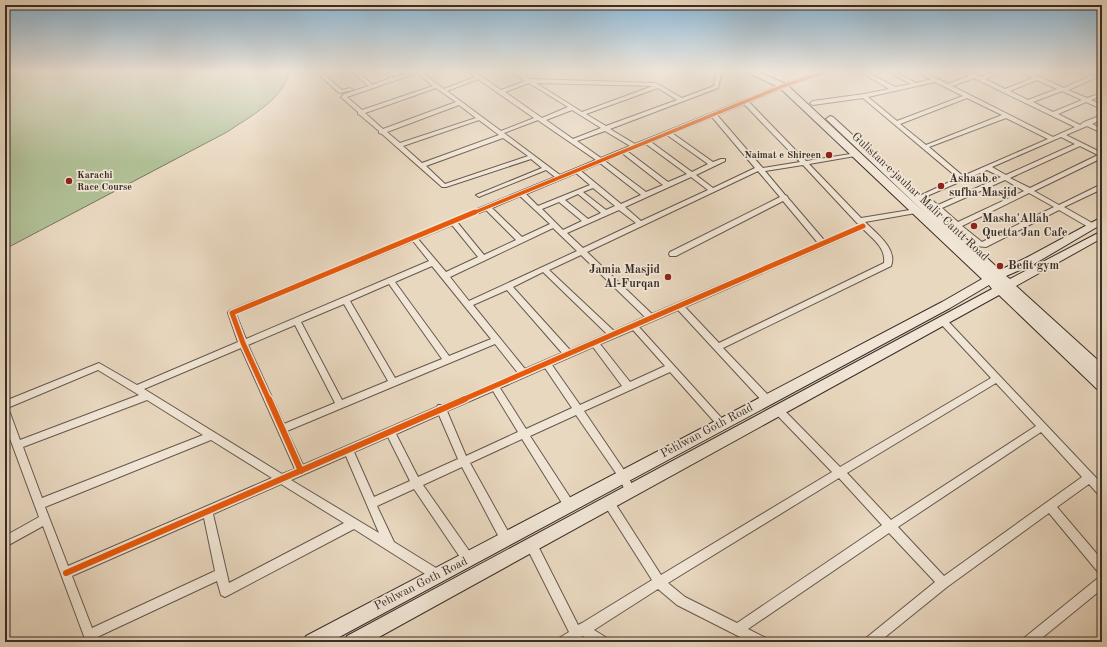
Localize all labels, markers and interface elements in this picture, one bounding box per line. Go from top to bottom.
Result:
street label: Gulistan e jauhar Malir Cantt Road [849,130,991,264]
place label: Naimat e Shireen [744,150,821,160]
marker: Naimat e Shireen [824,150,834,160]
place label: Karachi Race Course [77,170,132,192]
place label: Ashaab e sufha Masjid [949,173,1017,199]
marker: Karachi Race Course [64,176,74,186]
marker: Ashaab e sufha Masjid [936,181,946,191]
place label: Masha'Allah Quetta Jan Cafe [982,213,1068,239]
marker: Masha'Allah Quetta Jan Cafe [969,221,979,231]
place label: Befit gym [1008,260,1060,272]
marker: Befit gym [995,261,1005,271]
place label: Jamia Masjid Al-Furqan [589,264,661,290]
marker: Jamia Masjid Al-Furqan [663,272,673,282]
street label: Pehlwan Goth Road [659,402,755,460]
street label: Pehlwan Goth Road [372,555,470,613]

